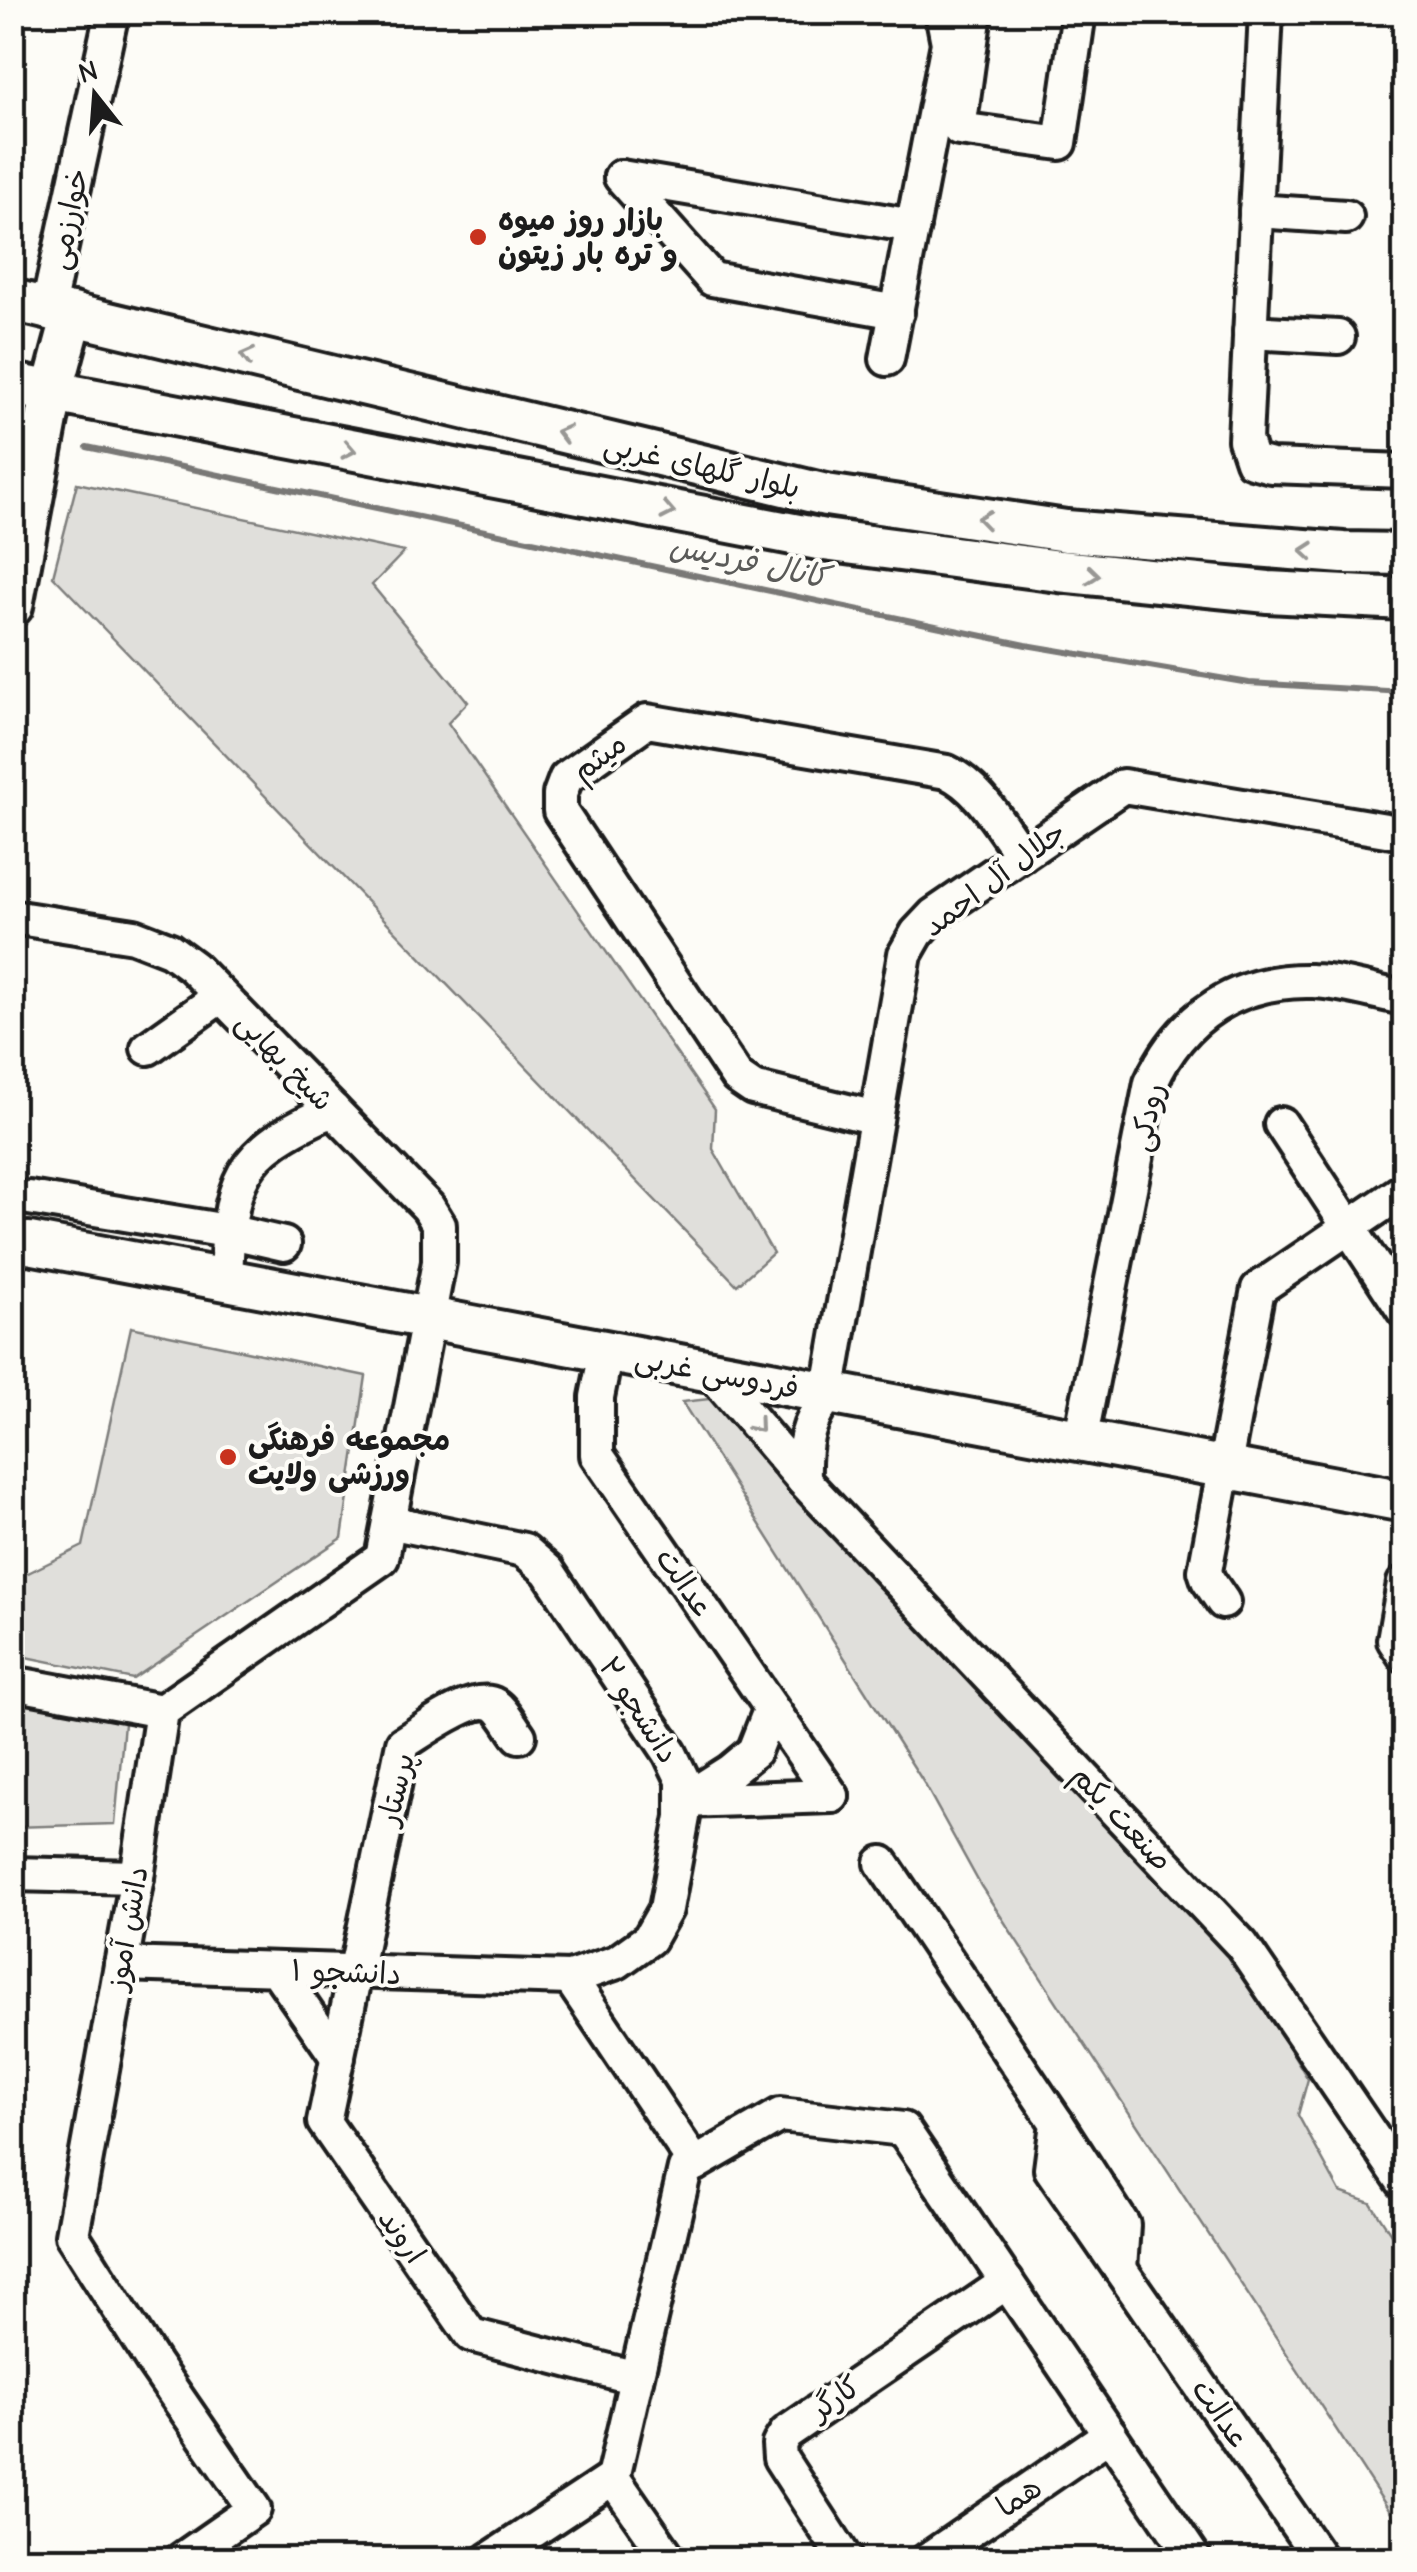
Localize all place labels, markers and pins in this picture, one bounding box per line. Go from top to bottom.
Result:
place label: بازار روز میوه و تره بار زیتون [498,203,678,273]
marker: بازار روز میوه و تره بار زیتون [467,226,489,248]
place label: مجموعه فرهنگی ورزشی ولایت [248,1421,450,1493]
marker: مجموعه فرهنگی ورزشی ولایت [217,1446,239,1468]

